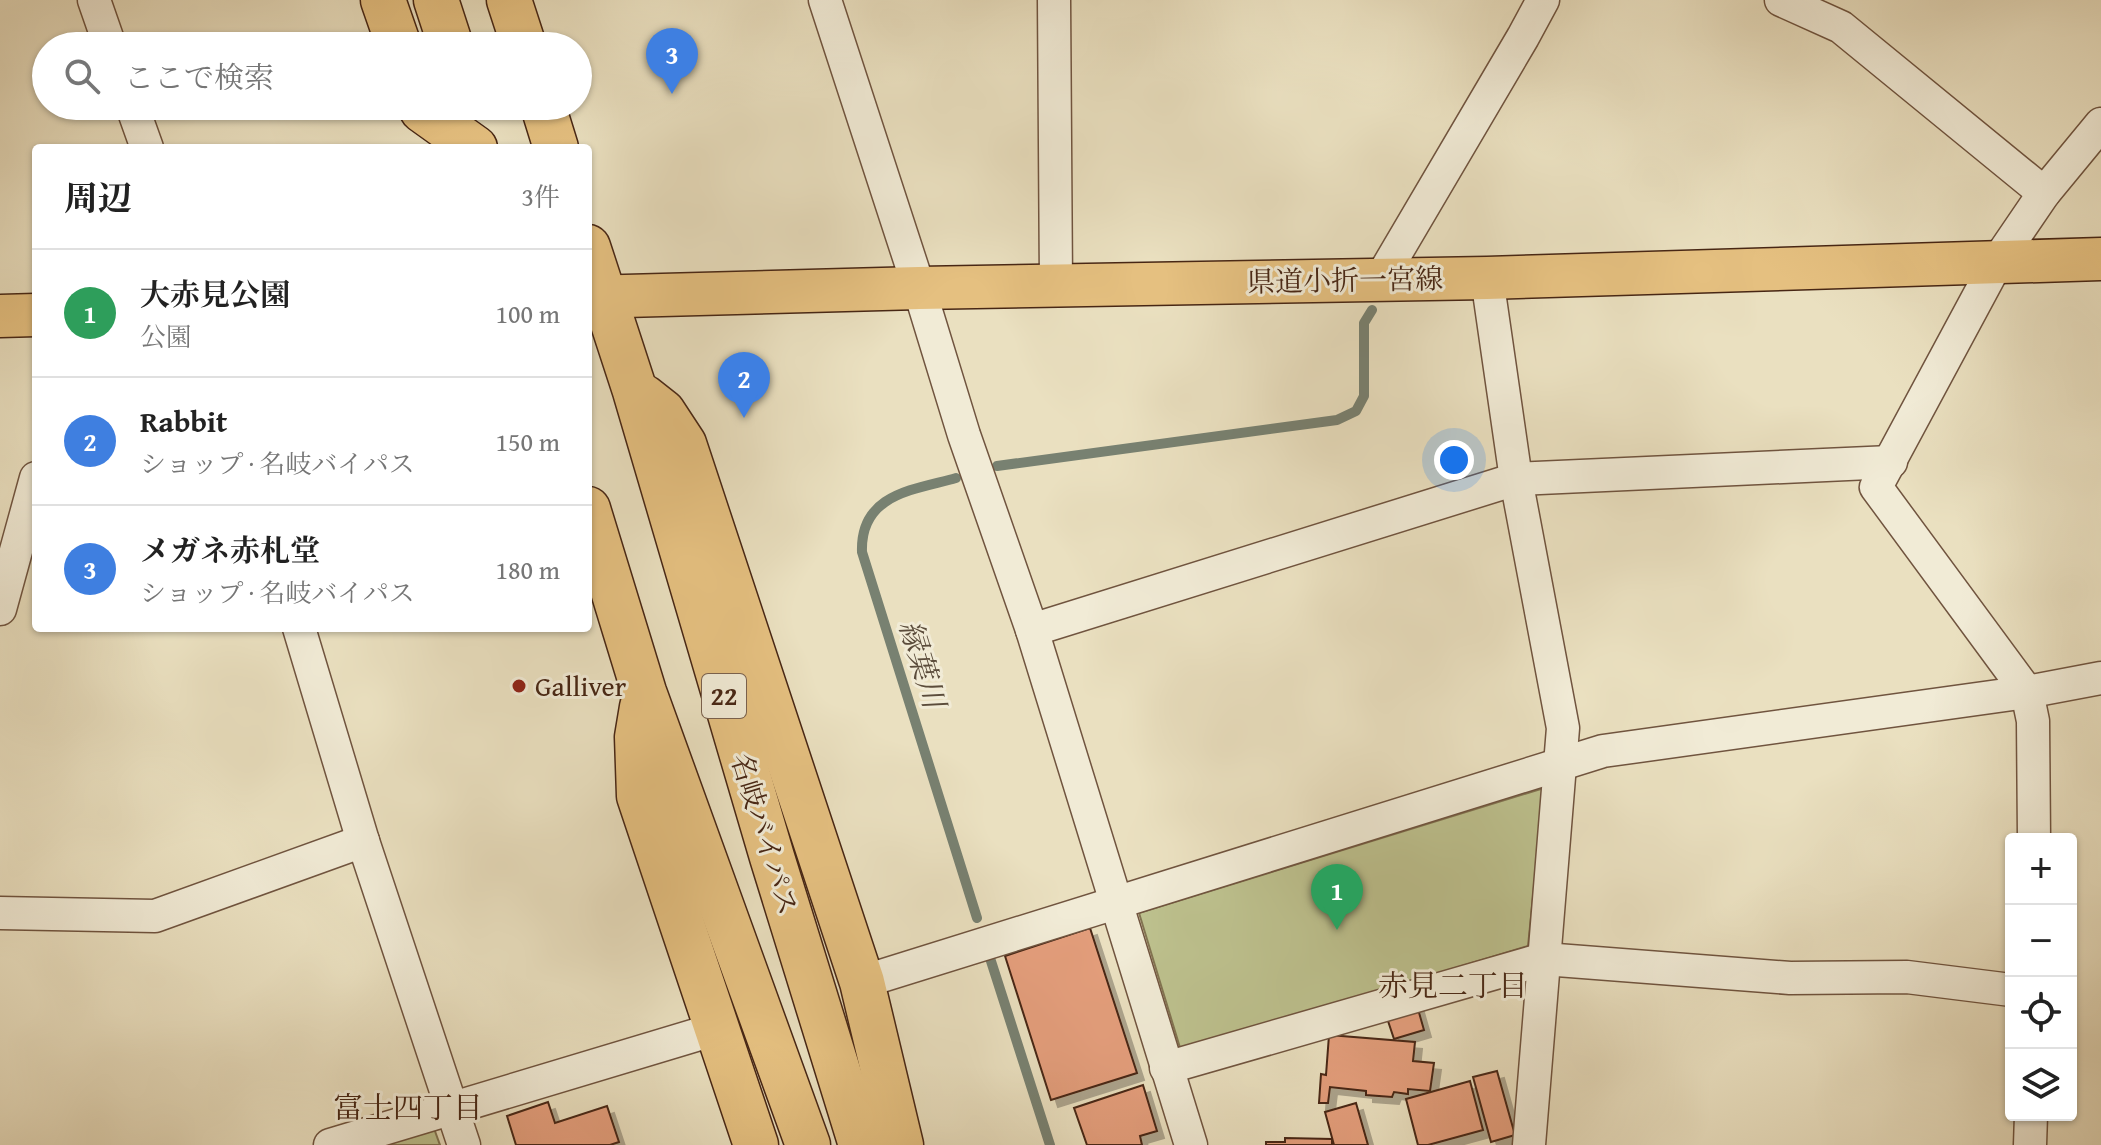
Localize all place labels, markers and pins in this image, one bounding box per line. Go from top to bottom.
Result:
pin: 3 [646,28,698,94]
pin: 2 [718,352,770,418]
place label: Galliver [535,665,627,706]
marker: Galliver [510,677,528,695]
pin: 1 [1311,864,1363,930]

